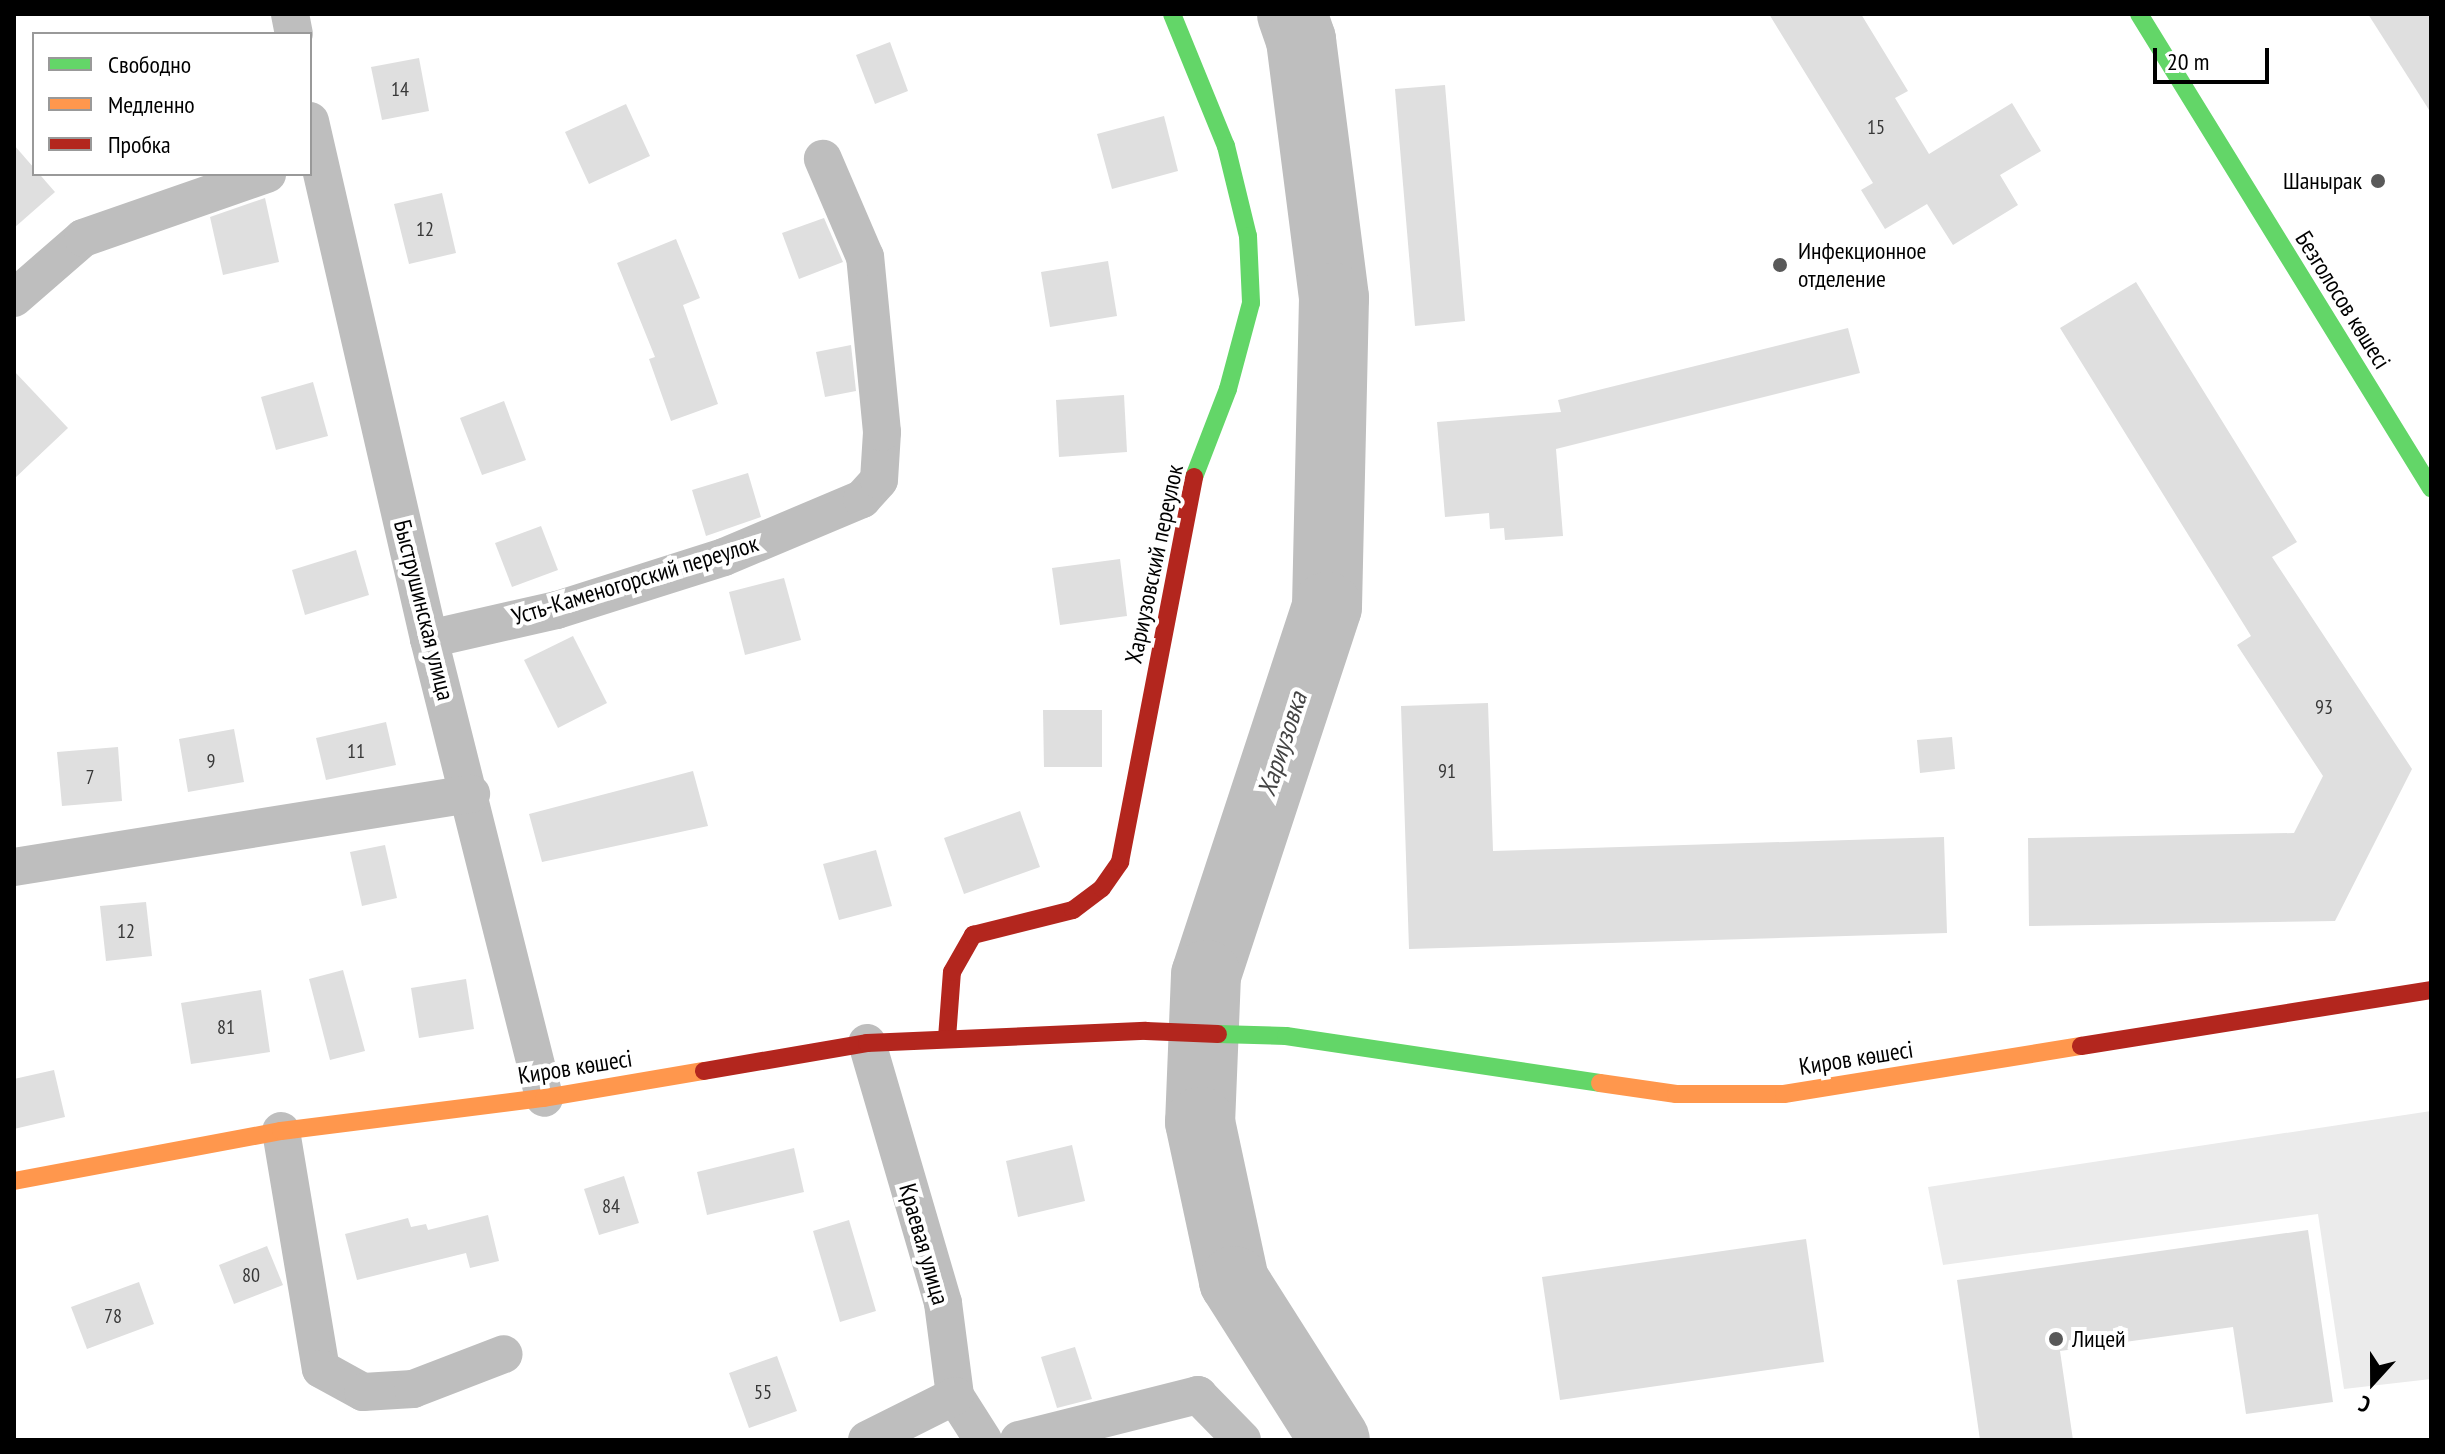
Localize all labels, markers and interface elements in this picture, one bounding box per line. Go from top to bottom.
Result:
legend [32,32,312,176]
scale bar [2157,32,2273,82]
text: 20 m [2167,46,2209,77]
text: Свободно [108,49,191,80]
house number: 14 [391,77,409,101]
text: Медленно [108,89,195,120]
house number: 15 [1867,115,1885,139]
text: Пробка [108,129,171,160]
place label: Шанырак [2283,167,2362,195]
marker: Шанырак [2369,172,2387,190]
house number: 12 [416,217,434,241]
street label: Безголосов көшесі [2289,226,2397,374]
place label: Инфекционное отделение [1798,237,1926,293]
marker: Инфекционное отделение [1769,254,1791,276]
street label: Хариузовский переулок [1119,462,1189,666]
street label: Быструшинская улица [388,517,460,703]
street label: Усть-Каменогорский переулок [508,529,762,631]
water label: Хариузовка [1251,688,1313,800]
house number: 93 [2315,695,2333,719]
house number: 11 [347,739,365,763]
house number: 9 [207,749,215,773]
house number: 91 [1438,759,1456,783]
house number: 7 [86,765,94,789]
house number: 12 [117,919,135,943]
house number: 81 [217,1015,235,1039]
street label: Киров көшесі [1797,1035,1915,1081]
street label: Киров көшесі [516,1044,634,1090]
street label: Краевая улица [893,1180,955,1308]
house number: 84 [602,1194,620,1218]
house number: 80 [242,1263,260,1287]
house number: 78 [104,1304,122,1328]
place label: Лицей [2072,1325,2126,1353]
marker: Лицей [2047,1330,2065,1348]
north arrow [2333,1342,2413,1422]
house number: 55 [754,1380,772,1404]
text: С [2355,1390,2374,1419]

